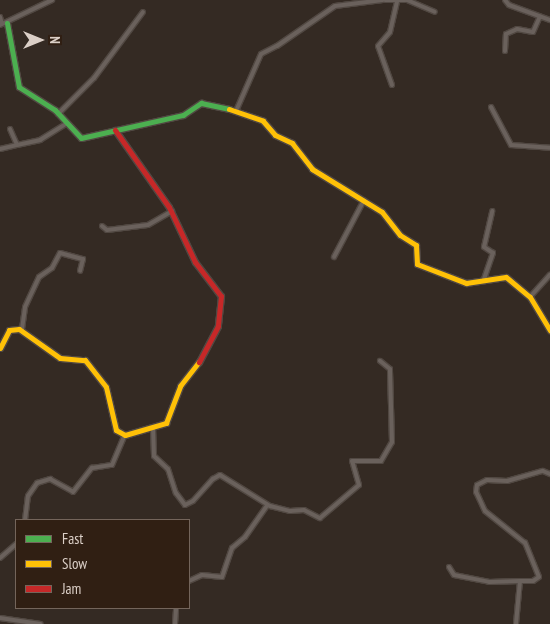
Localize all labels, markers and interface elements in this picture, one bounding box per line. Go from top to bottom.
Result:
north arrow [15,15,65,65]
text: N [46,36,64,44]
legend [15,519,190,609]
text: Fast [62,529,83,548]
text: Slow [62,554,87,573]
text: Jam [62,579,81,598]

